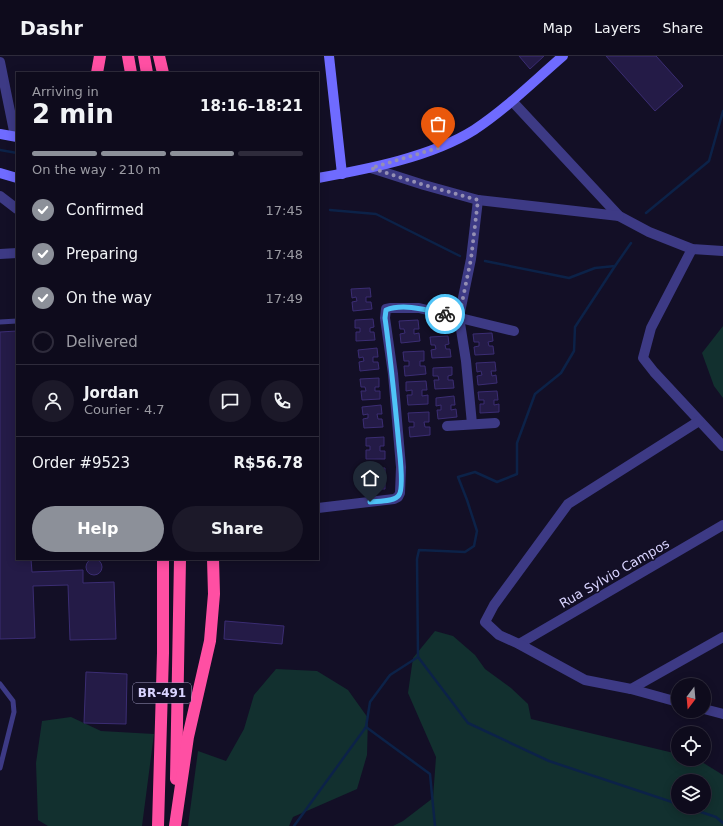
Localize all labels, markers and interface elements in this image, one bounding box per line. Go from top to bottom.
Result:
text: Dashr [20,17,83,39]
text: Map [543,20,572,36]
text: Layers [594,20,641,36]
text: Share [663,20,703,36]
text: Arriving in [32,84,99,99]
text: 18:16–18:21 [200,97,303,115]
text: 2 min [32,99,114,129]
pin [421,107,455,148]
icon: bag [427,113,449,135]
text: On the way · 210 m [32,162,160,177]
icon: check [32,199,54,221]
text: Confirmed [66,201,144,219]
text: 17:45 [266,203,303,218]
icon: check [32,243,54,265]
text: Preparing [66,245,138,263]
text: 17:48 [266,247,303,262]
icon: check [32,287,54,309]
text: On the way [66,289,152,307]
text: 17:49 [266,291,303,306]
courier [425,294,465,334]
icon: bike [434,303,456,325]
text: Delivered [66,333,138,351]
button: person [32,380,74,422]
button: chat [209,380,251,422]
button: phone [261,380,303,422]
text: Jordan [84,384,139,402]
text: Courier · 4.7 [84,402,165,417]
text: Order #9523 [32,454,130,472]
text: R$56.78 [234,454,303,472]
pin [353,461,387,502]
icon: home [359,467,381,489]
button: Help [32,506,164,552]
button: Share [172,506,303,552]
street label: Rua Sylvio Campos [557,536,672,611]
north arrow [671,678,711,718]
map controls [671,678,711,814]
road number: BR-491 [133,683,191,703]
button: locate [671,726,711,766]
button: layers [671,774,711,814]

